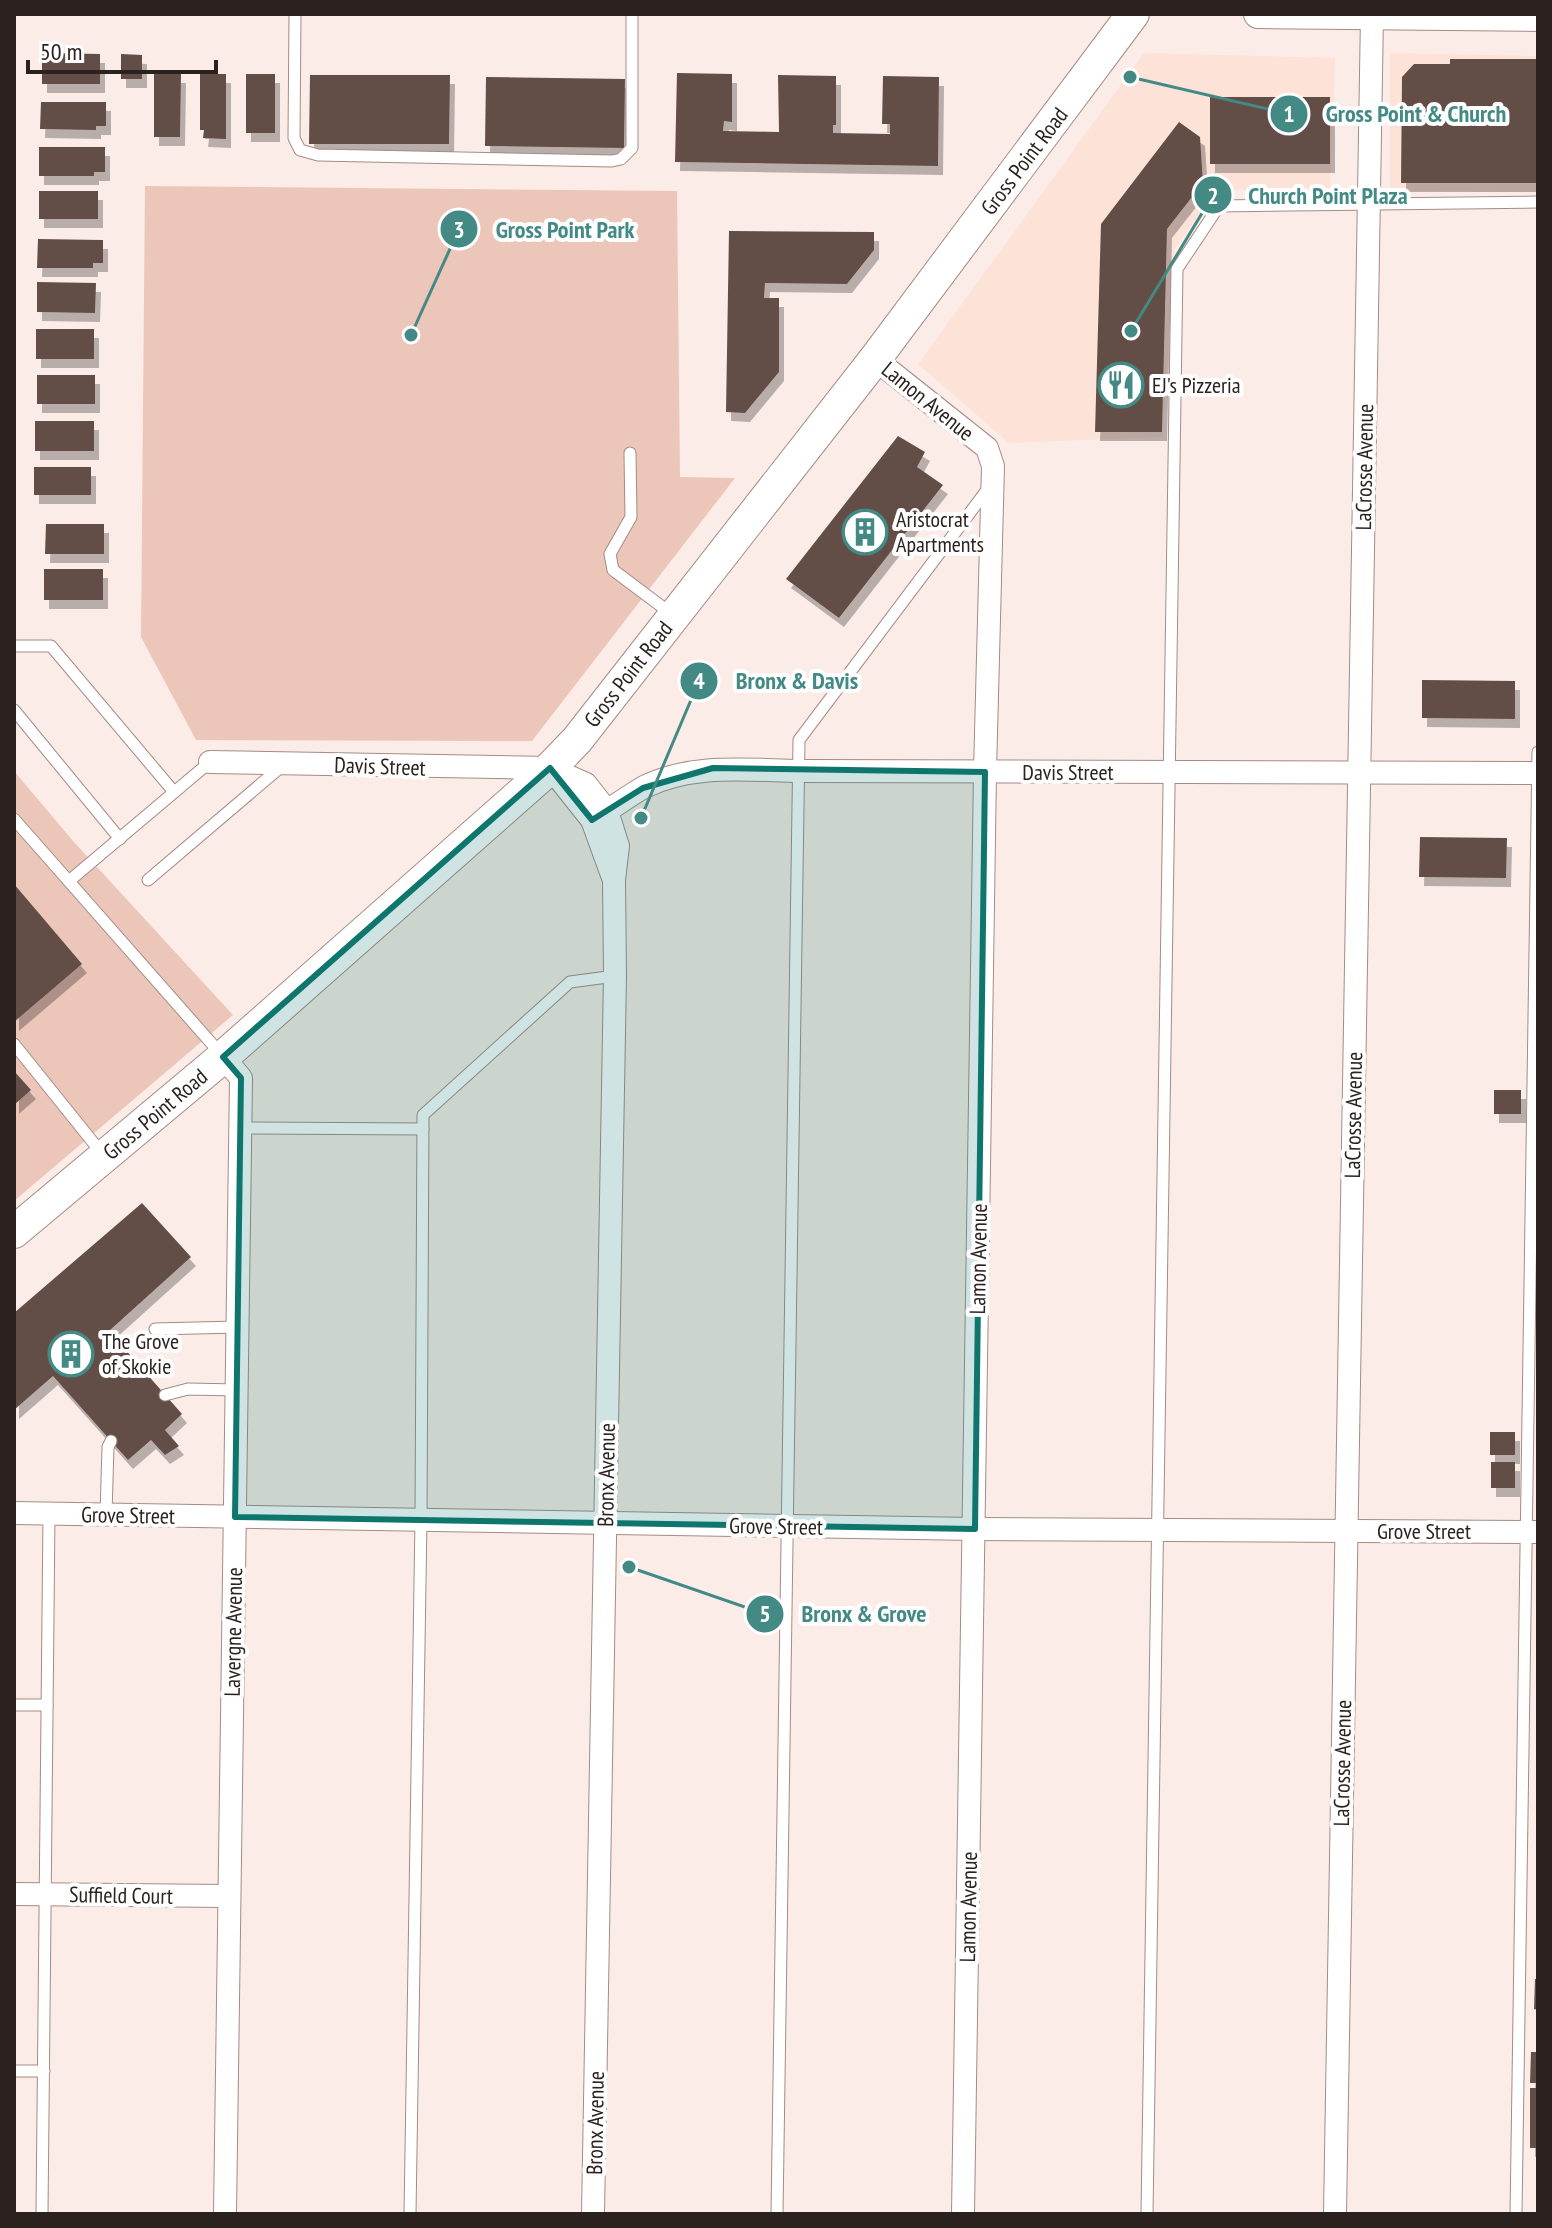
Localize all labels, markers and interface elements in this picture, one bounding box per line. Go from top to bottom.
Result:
scale bar [28,24,216,74]
text: 50 m [40,36,82,67]
callout: Gross Point & Church [1269,90,1522,138]
text: 1 [1283,98,1295,129]
text: Gross Point & Church [1326,98,1506,129]
street label: Gross Point Road [974,102,1074,220]
callout: Church Point Plaza [1193,171,1424,219]
text: 2 [1207,180,1219,211]
text: Church Point Plaza [1248,180,1408,211]
callout: Gross Point Park [439,205,650,253]
text: 3 [453,214,465,245]
text: Gross Point Park [496,214,634,245]
street label: Lamon Avenue [876,355,980,447]
restaurant icon: EJ's Pizzeria [1097,361,1145,409]
place label: EJ's Pizzeria [1152,371,1241,399]
street label: LaCrosse Avenue [1349,403,1379,531]
place label: Aristocrat Apartments [896,505,984,558]
building icon: Aristocrat Apartments [841,508,889,556]
street label: Gross Point Road [578,615,678,733]
callout: Bronx & Davis [679,657,874,705]
text: 4 [693,665,705,696]
text: Bronx & Davis [736,665,858,696]
street label: Davis Street [334,750,426,782]
street label: Davis Street [1022,758,1114,786]
street label: LaCrosse Avenue [1338,1051,1368,1179]
street label: Gross Point Road [97,1062,213,1166]
street label: Lamon Avenue [963,1203,993,1315]
place label: The Grove of Skokie [102,1327,179,1380]
building icon: The Grove of Skokie [47,1330,95,1378]
street label: Bronx Avenue [591,1423,621,1527]
street label: Grove Street [81,1500,175,1530]
street label: Grove Street [729,1511,823,1541]
street label: Grove Street [1377,1517,1471,1545]
street label: Lavergne Avenue [218,1567,248,1697]
callout: Bronx & Grove [745,1590,943,1638]
text: 5 [759,1598,771,1629]
text: Bronx & Grove [801,1598,927,1629]
street label: LaCrosse Avenue [1327,1699,1357,1827]
street label: Lamon Avenue [953,1851,983,1963]
street label: Suffield Court [69,1880,173,1910]
street label: Bronx Avenue [580,2071,610,2175]

